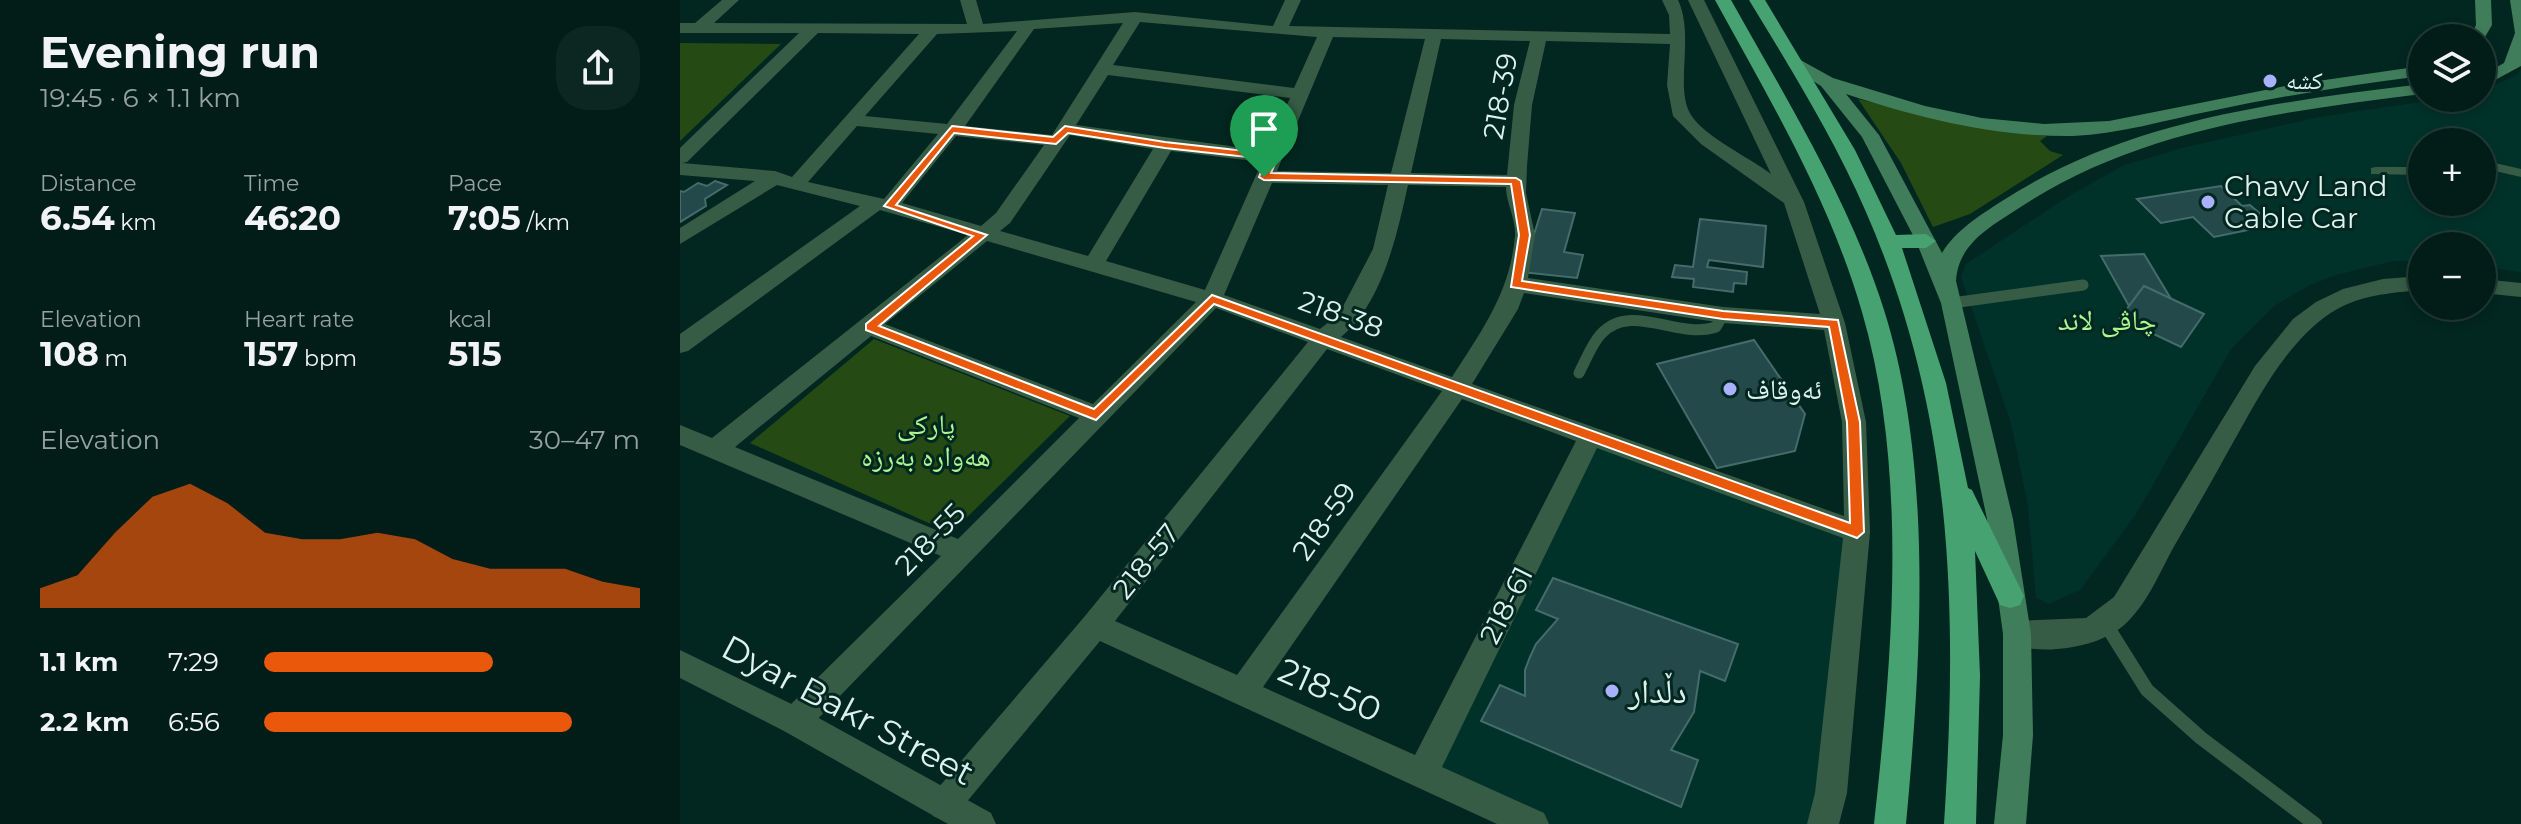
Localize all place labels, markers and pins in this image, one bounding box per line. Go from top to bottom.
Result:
place label: كشه [2286,66,2323,95]
marker: كشه [2261,72,2279,90]
pin [1230,95,1298,177]
place label: Chavy Land Cable Car [2224,169,2387,235]
marker: Chavy Land Cable Car [2199,193,2217,211]
place label: ئەوقاف [1746,372,1822,406]
marker: ئەوقاف [1721,380,1739,398]
place label: دڵدار [1627,670,1687,712]
marker: دڵدار [1603,682,1621,700]

